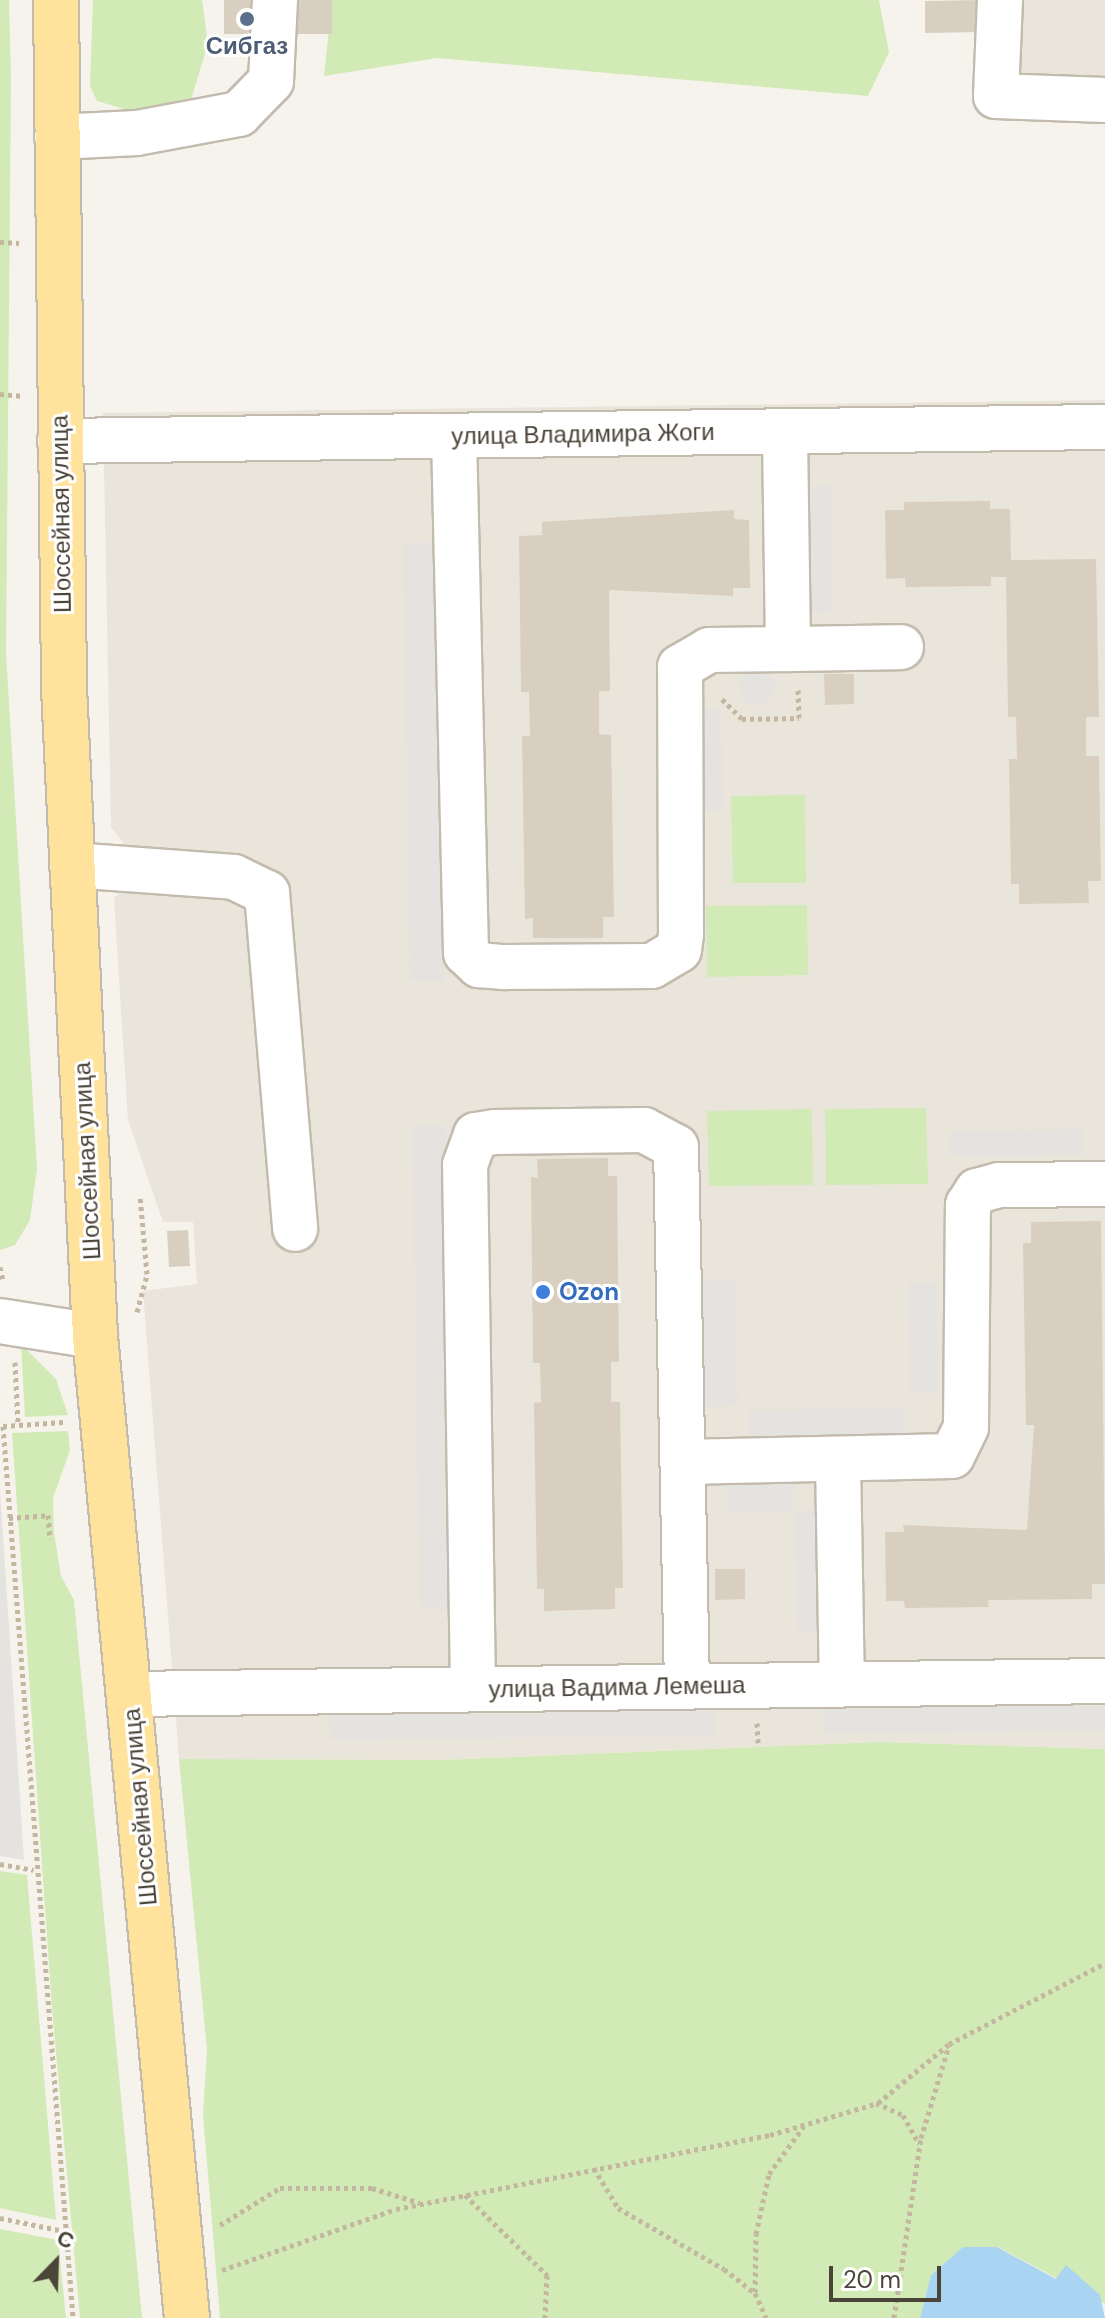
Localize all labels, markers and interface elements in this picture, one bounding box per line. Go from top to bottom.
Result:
marker: Сибгаз [238,10,256,28]
place label: Сибгаз [206,32,288,60]
street label: Шоссейная улица [45,415,77,613]
street label: улица Владимира Жоги [451,417,715,451]
street label: Шоссейная улица [67,1061,107,1261]
place label: Ozon [559,1278,619,1306]
marker: Ozon [534,1283,552,1301]
street label: улица Вадима Лемеша [488,1670,746,1704]
street label: Шоссейная улица [117,1707,163,1907]
north arrow [16,2222,96,2302]
text: С [53,2223,79,2256]
scale bar [833,2250,945,2300]
text: 20 m [843,2264,901,2295]

